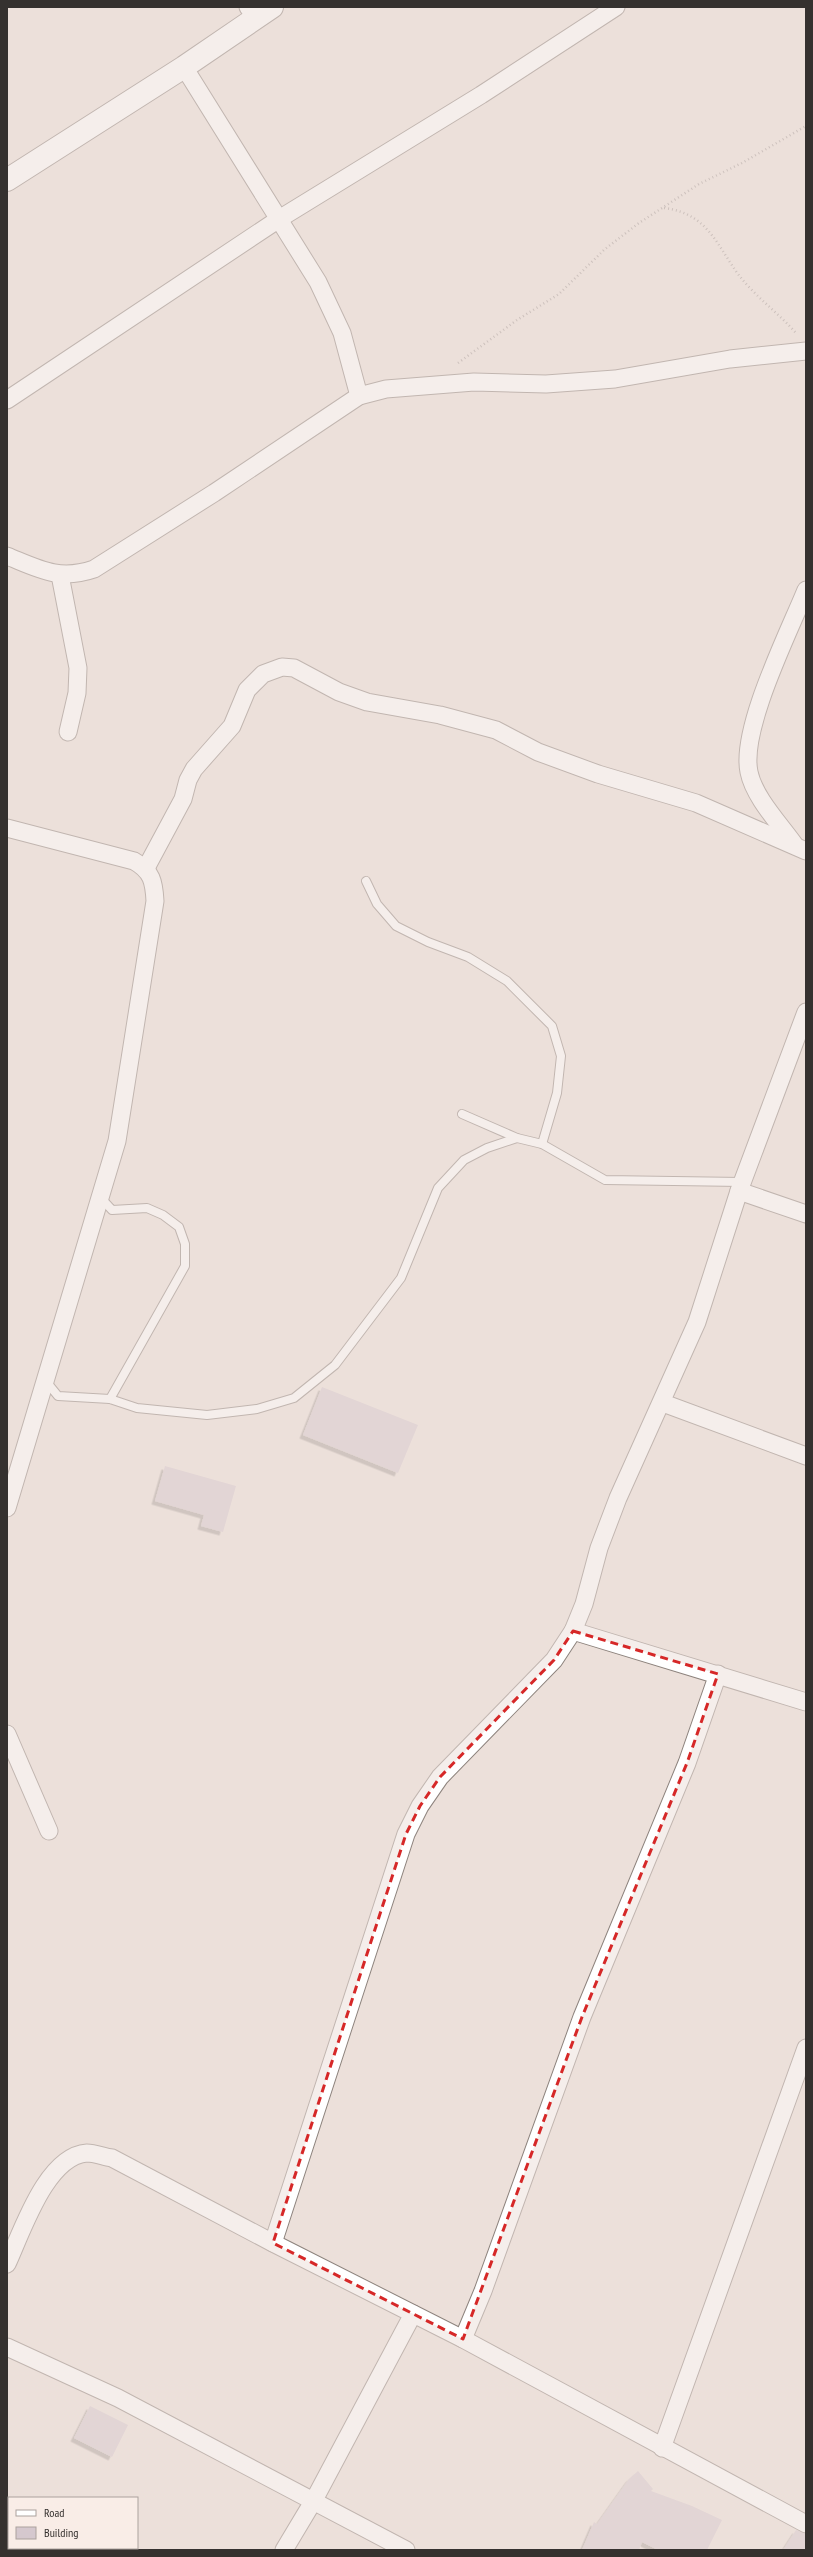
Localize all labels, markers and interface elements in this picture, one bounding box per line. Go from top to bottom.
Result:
legend [8,2497,138,2549]
text: Road [44,2505,64,2520]
text: Building [44,2525,79,2540]

